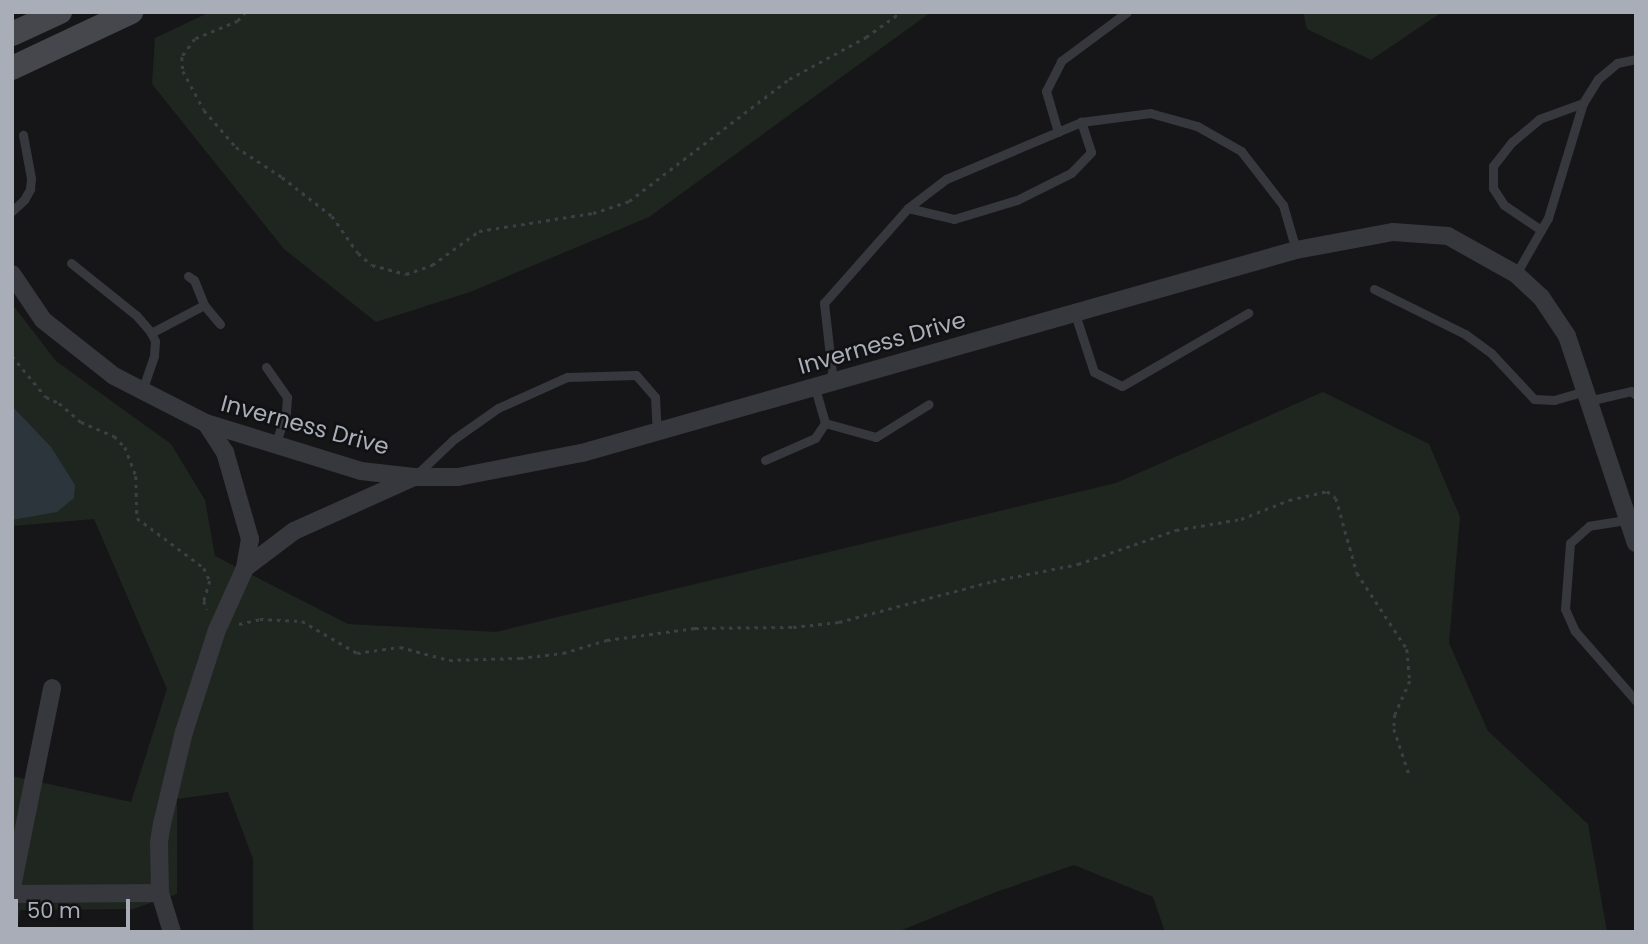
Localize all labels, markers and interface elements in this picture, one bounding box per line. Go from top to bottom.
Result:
street label: Inverness Drive [795,306,969,380]
street label: Inverness Drive [218,389,392,461]
scale bar [18,884,133,928]
text: 50 m [27,896,81,925]

